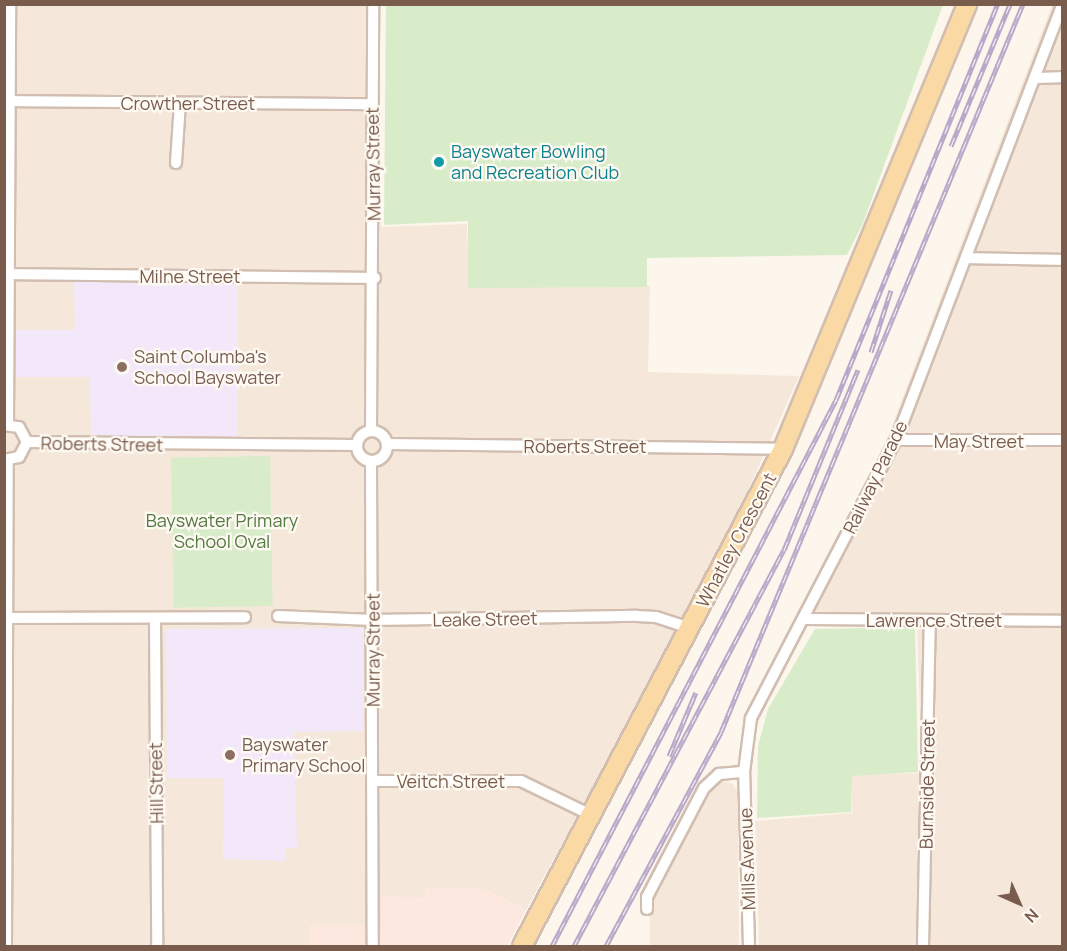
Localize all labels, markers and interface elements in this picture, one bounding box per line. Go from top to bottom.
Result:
street label: Crowther Street [121,92,255,114]
street label: Murray Street [361,107,385,221]
place label: Bayswater Bowling and Recreation Club [451,141,619,184]
marker: Bayswater Bowling and Recreation Club [432,155,446,169]
street label: Milne Street [139,265,241,287]
place label: Saint Columba's School Bayswater [134,346,281,388]
marker: Saint Columba's School Bayswater [115,360,129,374]
street label: Railway Parade [838,417,912,537]
street label: May Street [934,430,1024,452]
street label: Roberts Street [40,432,164,456]
street label: Roberts Street [524,435,646,457]
street label: Whatley Crescent [691,469,781,611]
park label: Bayswater Primary School Oval [146,510,298,552]
street label: Murray Street [362,593,384,707]
street label: Leake Street [432,607,538,631]
street label: Lawrence Street [866,609,1002,631]
street label: Burnside Street [915,719,939,849]
place label: Bayswater Primary School [242,734,366,777]
street label: Hill Street [144,742,168,824]
marker: Bayswater Primary School [223,748,237,762]
street label: Veitch Street [397,770,505,792]
street label: Mills Avenue [734,807,760,911]
north arrow [989,873,1049,933]
text: N [1020,904,1044,928]

